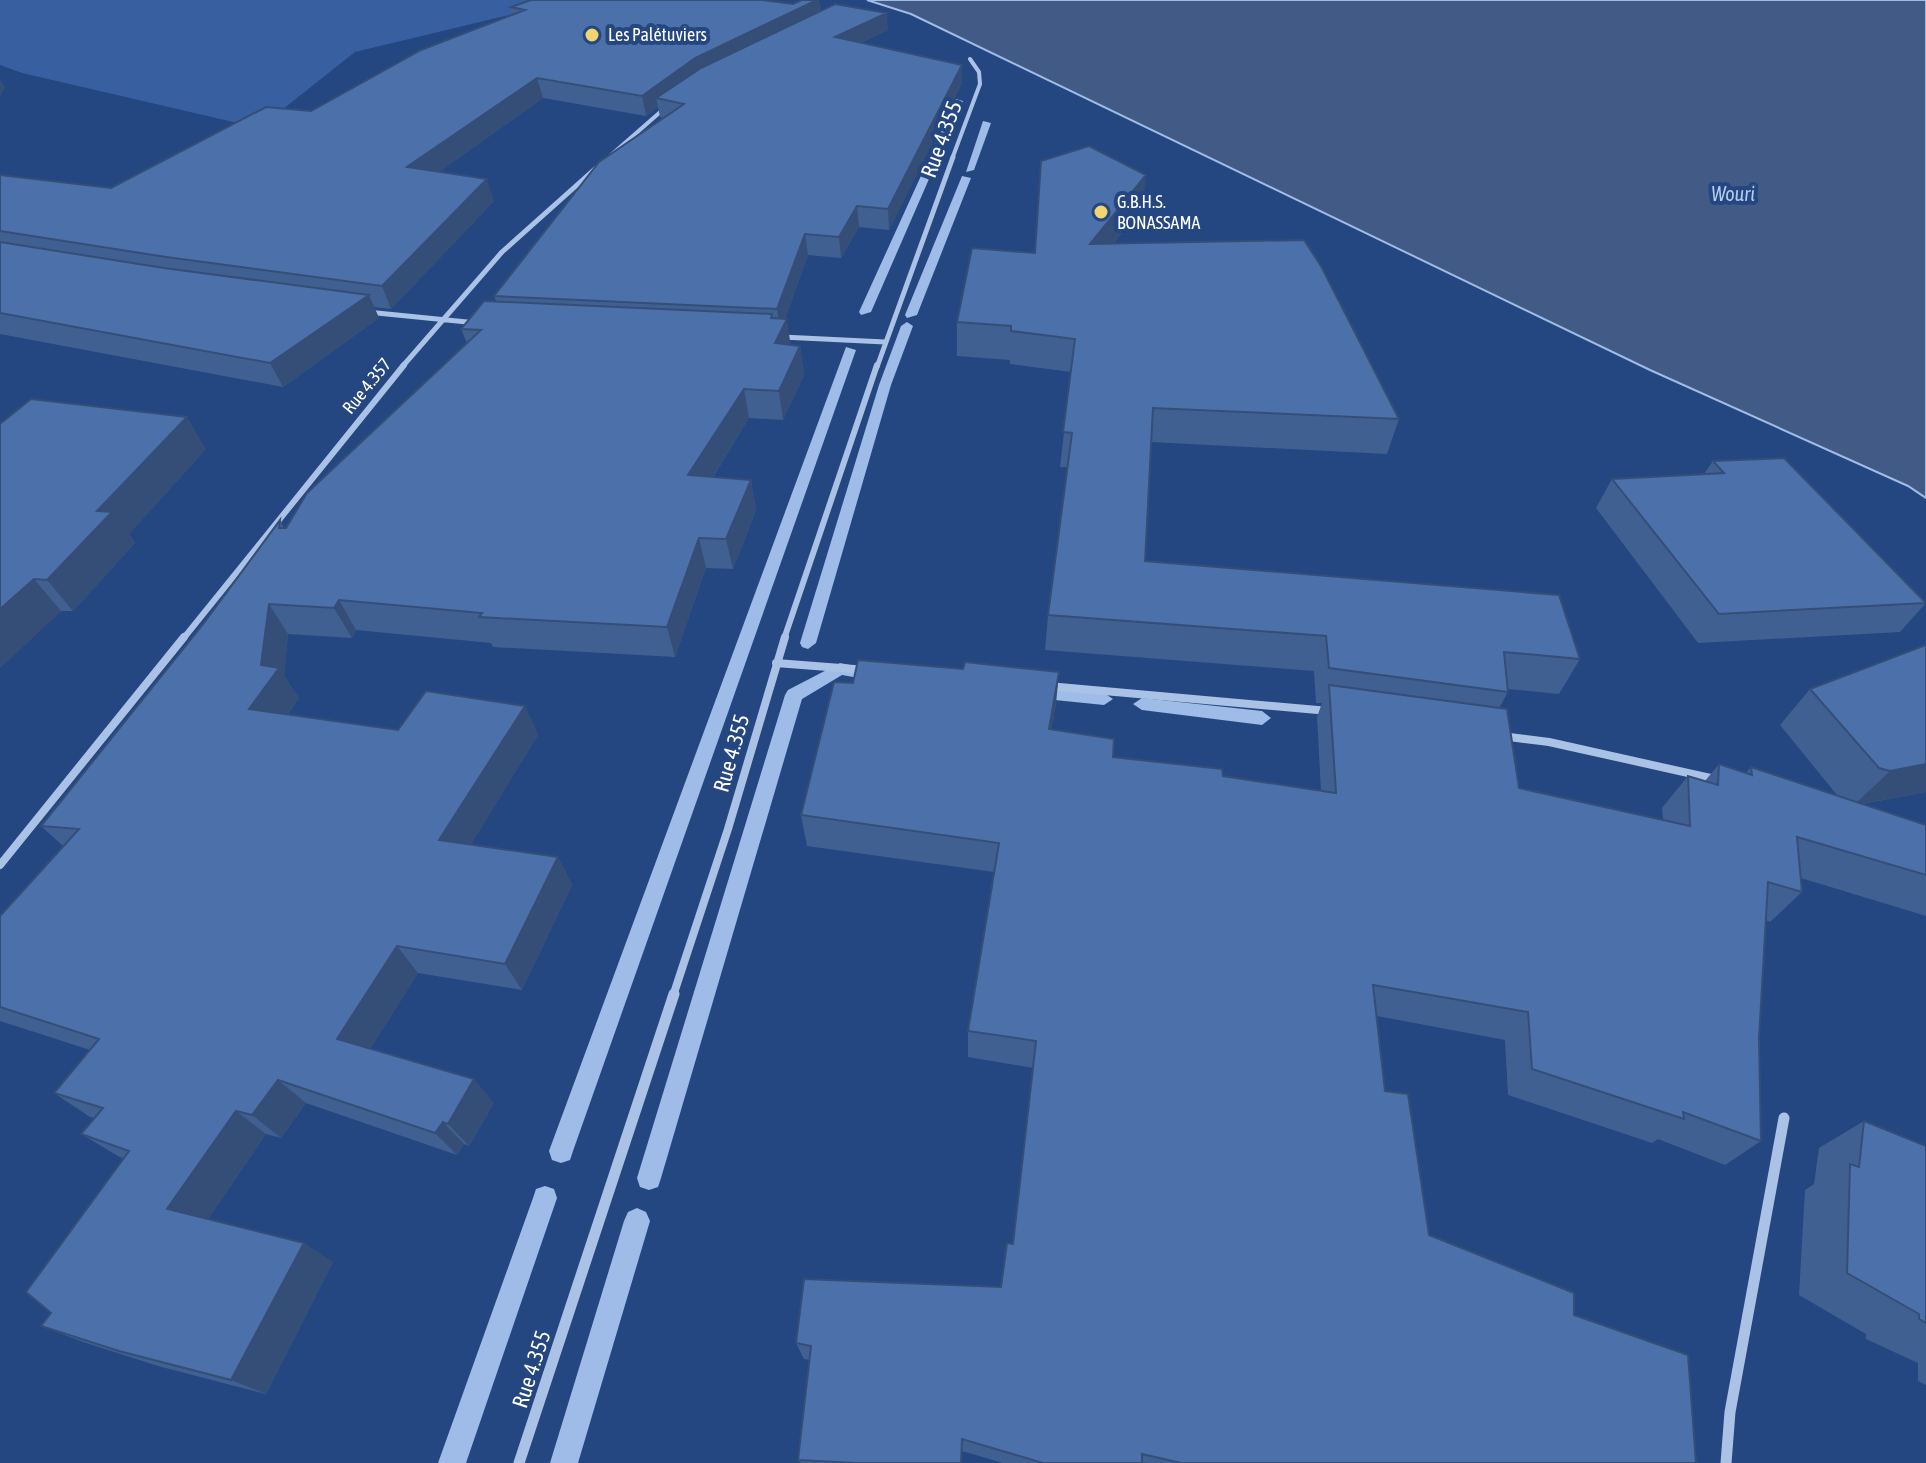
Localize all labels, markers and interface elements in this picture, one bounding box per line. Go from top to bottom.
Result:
place label: Les Palétuviers [608,24,707,45]
marker: Les Palétuviers [583,26,601,44]
street label: Rue 4.355 [915,97,967,181]
water label: Wouri [1711,182,1755,205]
place label: G.B.H.S. BONASSAMA [1117,191,1200,233]
marker: G.B.H.S. BONASSAMA [1092,203,1110,221]
street label: Rue 4.357 [338,354,395,418]
street label: Rue 4.355 [707,711,755,795]
street label: Rue 4.355 [506,1327,556,1411]

